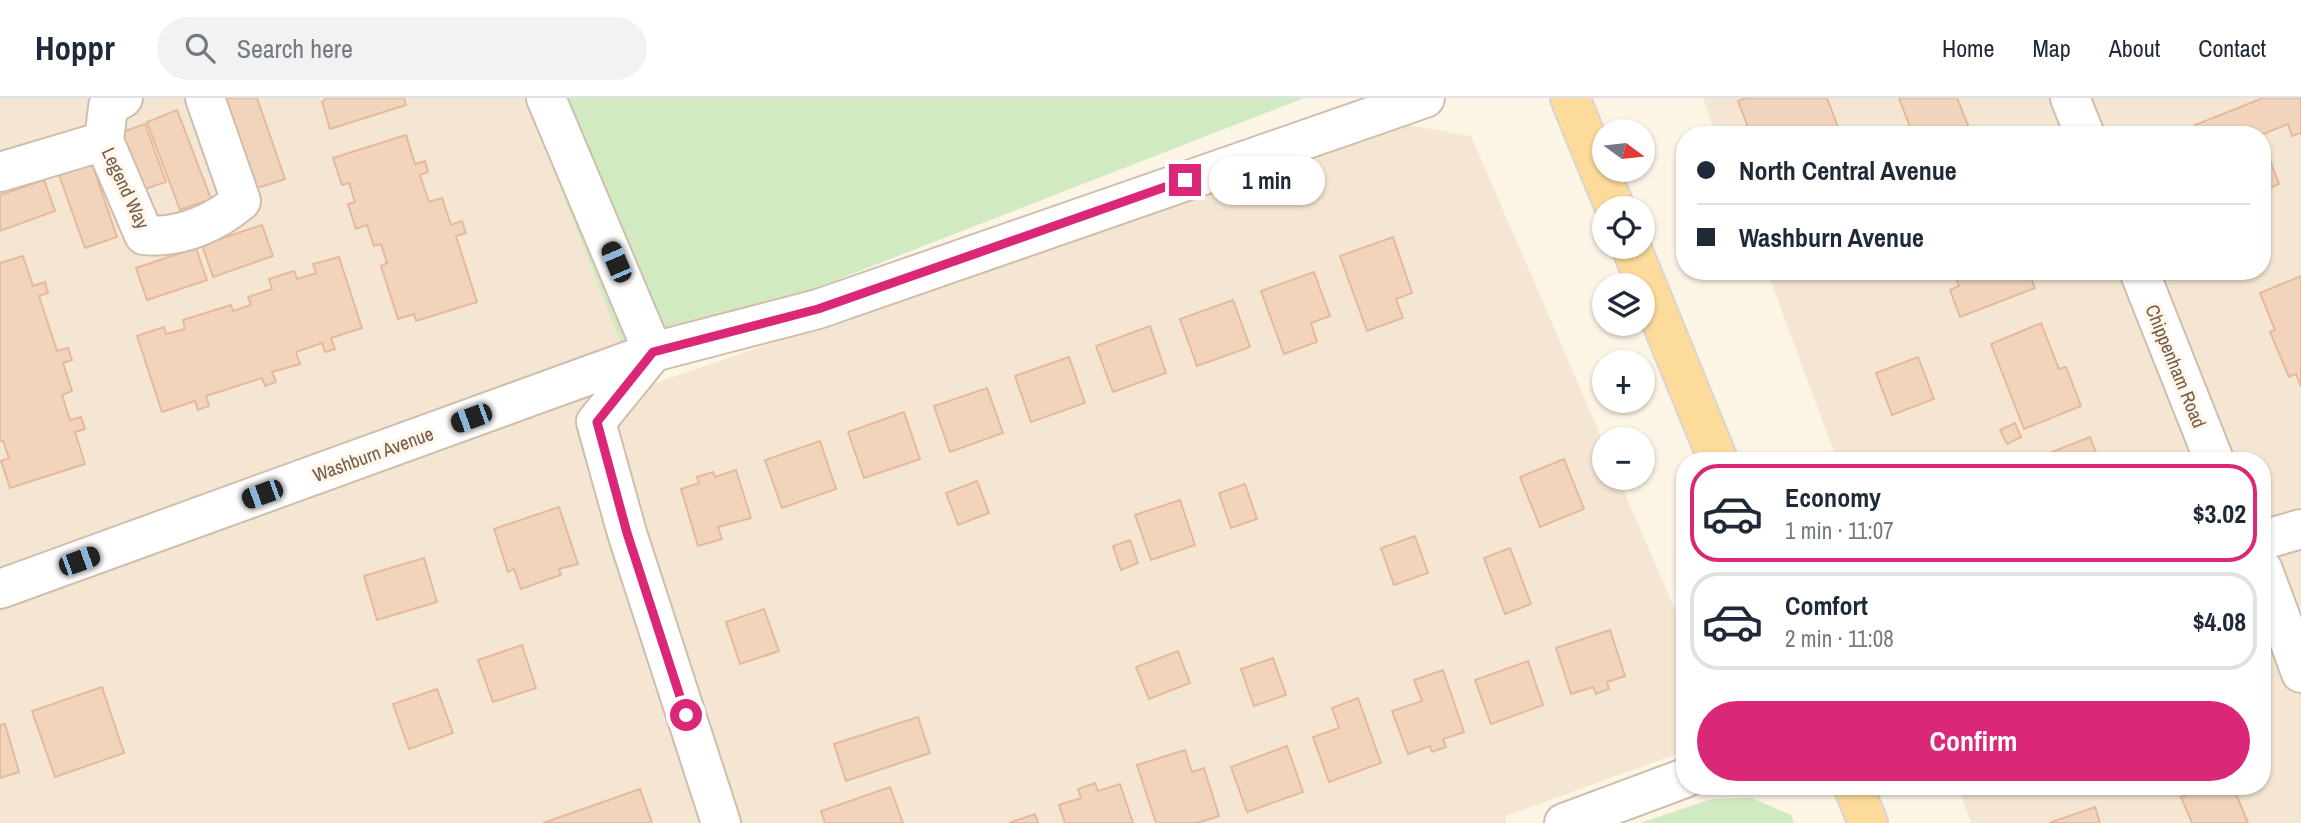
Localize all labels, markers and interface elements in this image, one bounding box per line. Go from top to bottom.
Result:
search box [157,17,647,80]
text: Hoppr [35,26,115,70]
icon: search [181,29,219,67]
text: Search here [237,31,353,66]
text: Home [1942,32,1994,64]
text: Map [2032,32,2071,64]
text: About [2109,32,2160,64]
text: Contact [2198,32,2266,64]
north arrow [1592,119,1656,182]
map controls [1592,119,1655,490]
street label: Legend Way [96,143,156,233]
text: North Central Avenue [1739,153,1957,188]
callout: 1 min [1210,155,1325,204]
route end [1169,164,1201,196]
text: 1 min [1242,165,1292,196]
button: locate [1592,196,1655,259]
text: Washburn Avenue [1739,220,1924,255]
car [599,239,634,285]
button: layers [1592,273,1655,336]
street label: Chippenham Road [2139,301,2213,431]
button: + [1592,350,1655,413]
car [448,401,495,435]
street label: Washburn Avenue [309,420,437,488]
button: − [1592,427,1655,490]
car [239,477,286,511]
text: Economy [1785,480,1881,515]
icon: car [1701,482,1764,545]
text: $3.02 [2193,496,2246,531]
text: 1 min · 11:07 [1785,515,1894,546]
car [56,544,103,578]
text: Comfort [1785,588,1868,623]
icon: car [1701,590,1764,653]
text: $4.08 [2193,604,2246,639]
text: 2 min · 11:08 [1785,623,1894,654]
route start [670,699,702,731]
button: Confirm [1697,701,2250,781]

